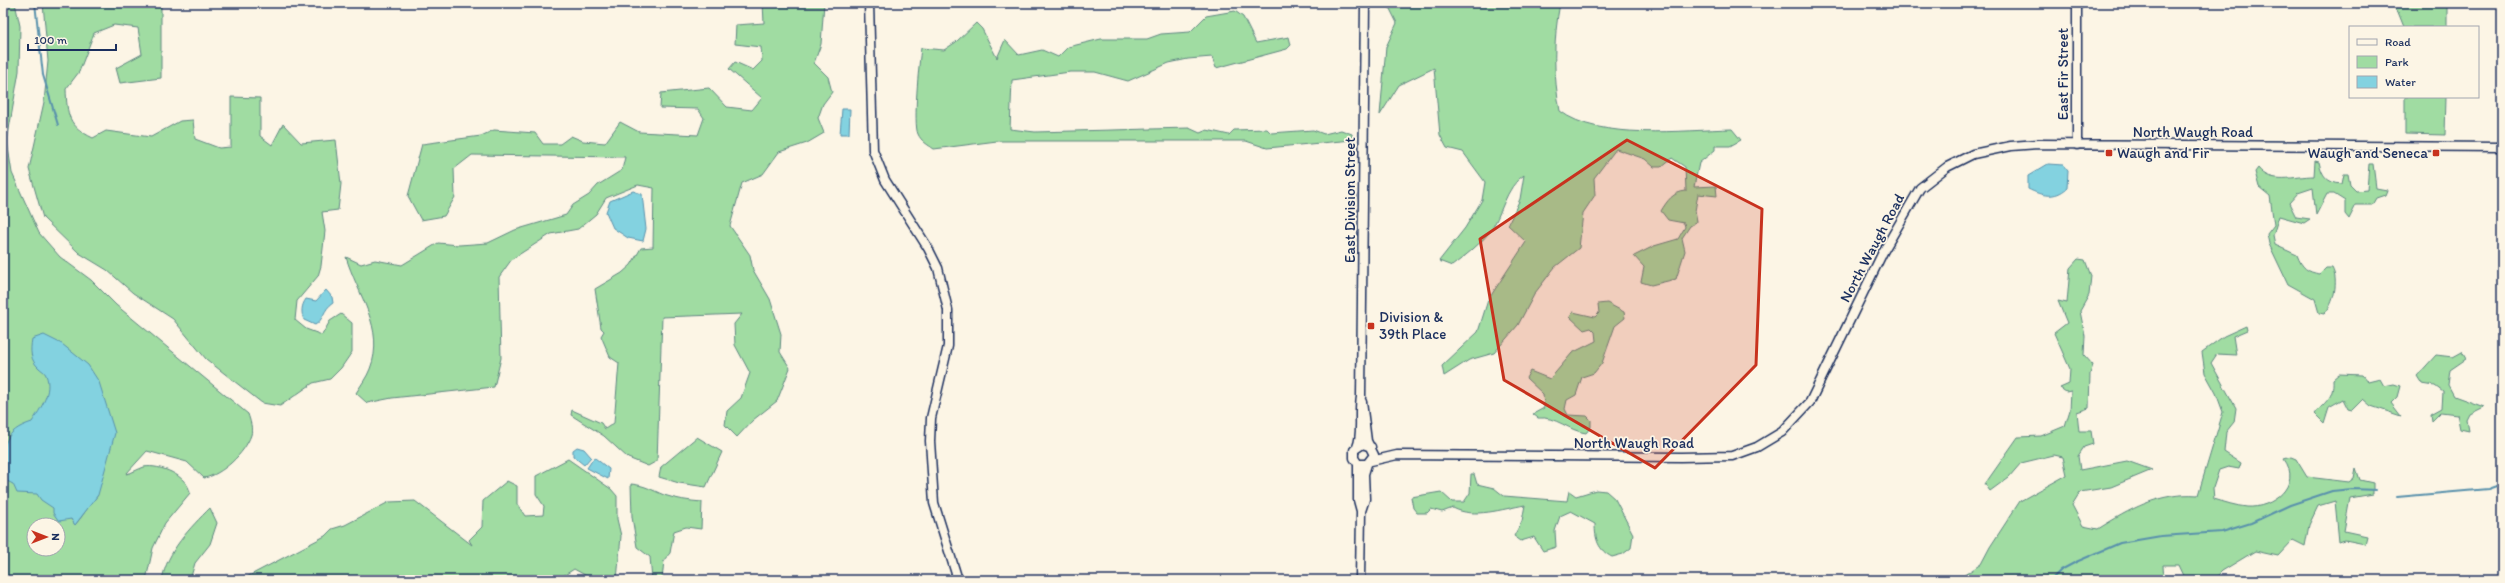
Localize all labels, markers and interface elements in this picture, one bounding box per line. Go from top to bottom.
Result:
scale bar [28,26,116,52]
legend [2349,26,2479,98]
street label: East Fir Street [2054,27,2072,120]
text: 100 m [34,33,67,47]
text: Road [2385,35,2411,49]
text: Park [2385,55,2409,69]
text: Water [2385,75,2416,89]
street label: North Waugh Road [2133,123,2253,141]
street label: East Division Street [1341,137,1359,263]
place label: Waugh and Fir [2117,144,2210,162]
place label: Waugh and Seneca [2308,144,2428,162]
marker: Waugh and Fir [2104,148,2114,158]
marker: Waugh and Seneca [2431,148,2441,158]
street label: North Waugh Road [1836,191,1908,305]
place label: Division & 39th Place [1379,308,1447,343]
marker: Division & 39th Place [1366,321,1376,331]
street label: North Waugh Road [1574,434,1694,452]
north arrow [26,517,66,557]
text: N [49,533,62,541]

